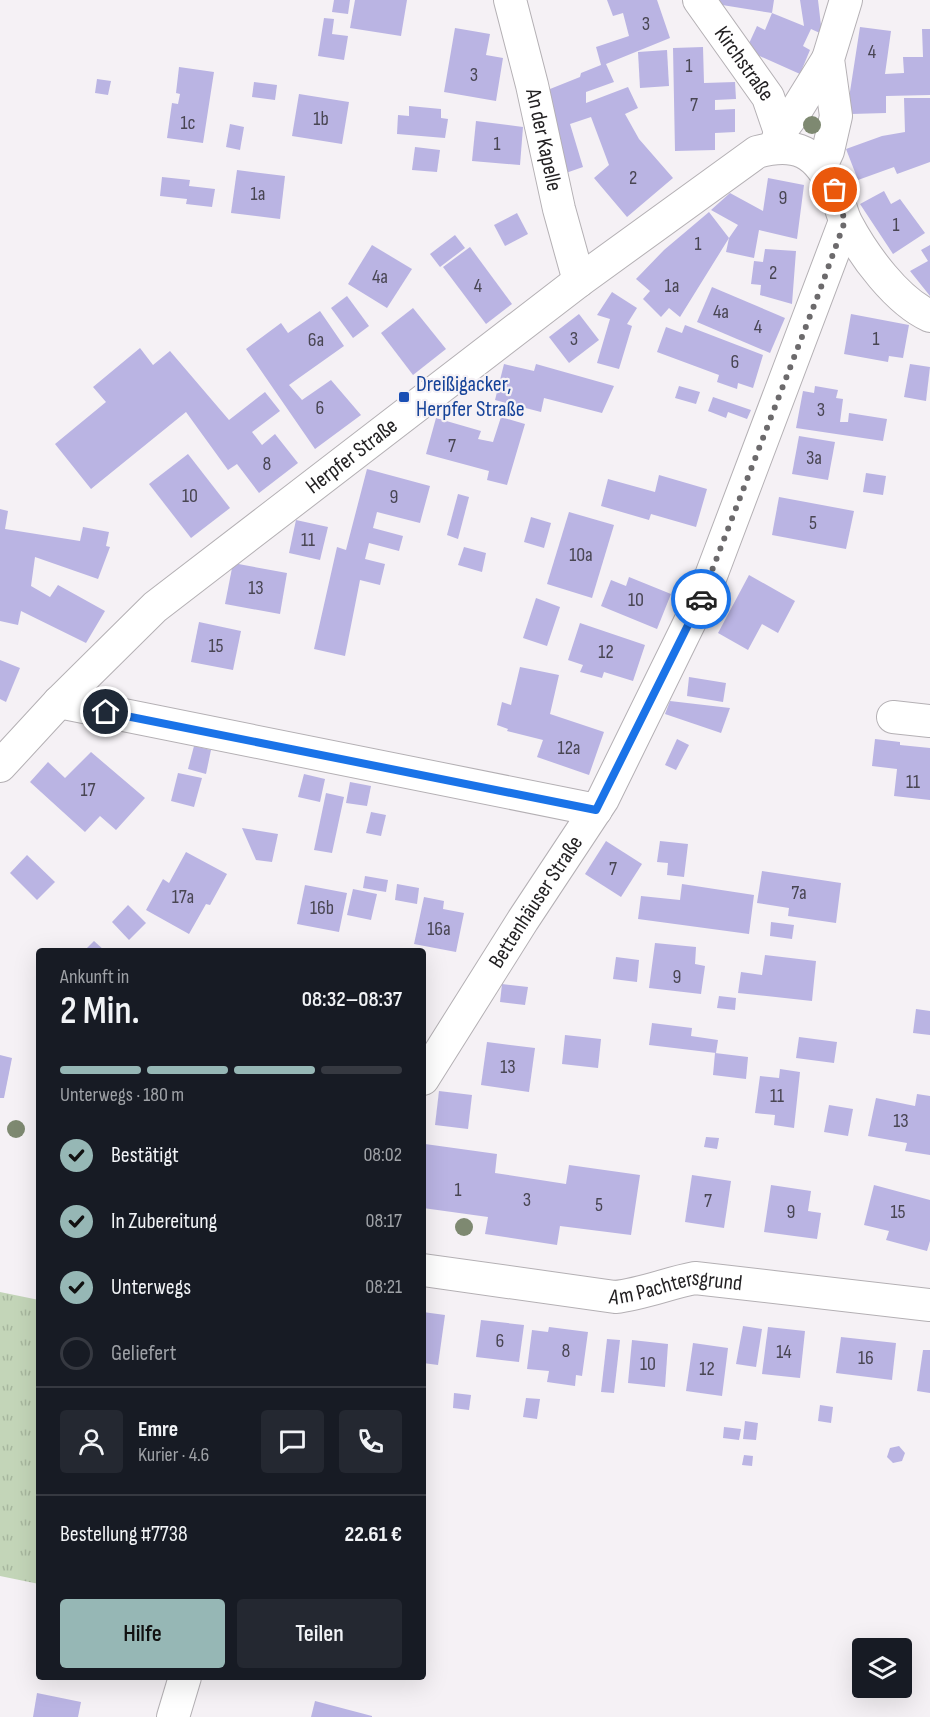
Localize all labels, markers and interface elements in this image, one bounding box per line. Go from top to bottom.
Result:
house number: 3 [642,12,650,36]
street label: Kirchstraße [708,21,780,106]
house number: 4 [868,40,876,64]
house number: 1 [686,54,693,78]
house number: 3 [470,63,478,87]
street label: An der Kapelle [519,85,568,194]
house number: 7 [690,93,698,117]
house number: 1b [313,107,329,131]
house number: 1c [181,111,196,135]
house number: 1 [494,132,501,156]
pin [809,164,860,215]
house number: 2 [629,166,637,190]
icon: bag [818,173,851,206]
house number: 1a [251,182,265,206]
house number: 9 [779,186,787,210]
house number: 1 [893,213,900,237]
house number: 1 [695,232,702,256]
house number: 2 [769,261,777,285]
house number: 4a [372,265,388,289]
house number: 4 [474,274,482,298]
house number: 1a [665,274,679,298]
house number: 4a [713,300,729,324]
house number: 4 [754,315,762,339]
house number: 3 [570,327,578,351]
house number: 1 [873,327,880,351]
house number: 6a [308,328,324,352]
house number: 6 [731,350,739,374]
place label: Dreißigacker, Herpfer Straße [416,371,525,423]
marker: Dreißigacker, Herpfer Straße [397,390,411,404]
house number: 6 [316,396,324,420]
house number: 3 [817,398,825,422]
street label: Herpfer Straße [300,412,403,500]
house number: 7 [448,434,456,458]
house number: 3a [806,446,822,470]
house number: 8 [263,452,271,476]
house number: 10 [182,484,198,508]
house number: 9 [390,485,398,509]
house number: 5 [809,511,817,535]
house number: 11 [301,528,315,552]
house number: 10a [569,543,593,567]
courier [671,569,731,629]
house number: 13 [248,576,264,600]
icon: car [685,583,718,616]
house number: 10 [628,588,644,612]
house number: 15 [208,634,224,658]
house number: 12 [598,640,614,664]
pin [80,686,131,737]
icon: home [89,695,122,728]
house number: 12a [557,736,581,760]
house number: 11 [906,770,920,794]
house number: 17 [81,778,95,802]
street label: Bettenhäuser Straße [483,830,589,973]
house number: 7 [609,857,617,881]
house number: 7a [791,881,807,905]
house number: 17a [172,885,194,909]
house number: 16b [310,896,334,920]
house number: 16a [427,917,451,941]
text: Ankunft in [60,965,129,989]
house number: 9 [673,965,681,989]
text: 08:32–08:37 [302,986,402,1013]
text: 2 Min. [60,988,140,1035]
house number: 13 [500,1055,516,1079]
text: Unterwegs · 180 m [60,1083,184,1107]
house number: 11 [770,1084,784,1108]
house number: 13 [893,1109,909,1133]
icon: check [60,1139,93,1172]
text: Bestätigt [111,1142,179,1169]
text: 08:02 [363,1143,402,1167]
house number: 1 [455,1178,462,1202]
house number: 3 [523,1188,531,1212]
house number: 7 [704,1189,712,1213]
house number: 5 [595,1193,603,1217]
house number: 9 [787,1200,795,1224]
house number: 15 [890,1200,906,1224]
icon: check [60,1205,93,1238]
text: In Zubereitung [111,1208,217,1235]
text: 08:17 [366,1209,402,1233]
street label: Am Pachtersgrund [607,1264,744,1311]
icon: check [60,1271,93,1304]
text: Unterwegs [111,1274,191,1301]
text: 08:21 [365,1275,402,1299]
house number: 6 [496,1329,504,1353]
house number: 8 [562,1339,570,1363]
text: Geliefert [111,1340,176,1367]
house number: 14 [776,1340,792,1364]
house number: 16 [858,1346,874,1370]
house number: 10 [640,1352,656,1376]
house number: 12 [699,1357,715,1381]
button: person [60,1410,123,1473]
button: chat [261,1410,324,1473]
button: phone [339,1410,402,1473]
text: Emre [138,1416,178,1443]
text: Kurier · 4.6 [138,1443,209,1467]
text: Bestellung #7738 [60,1521,188,1548]
text: 22.61 € [344,1521,402,1548]
button: Hilfe [60,1599,225,1668]
button: Teilen [237,1599,402,1668]
map controls [852,1638,912,1698]
button: layers [852,1638,912,1698]

